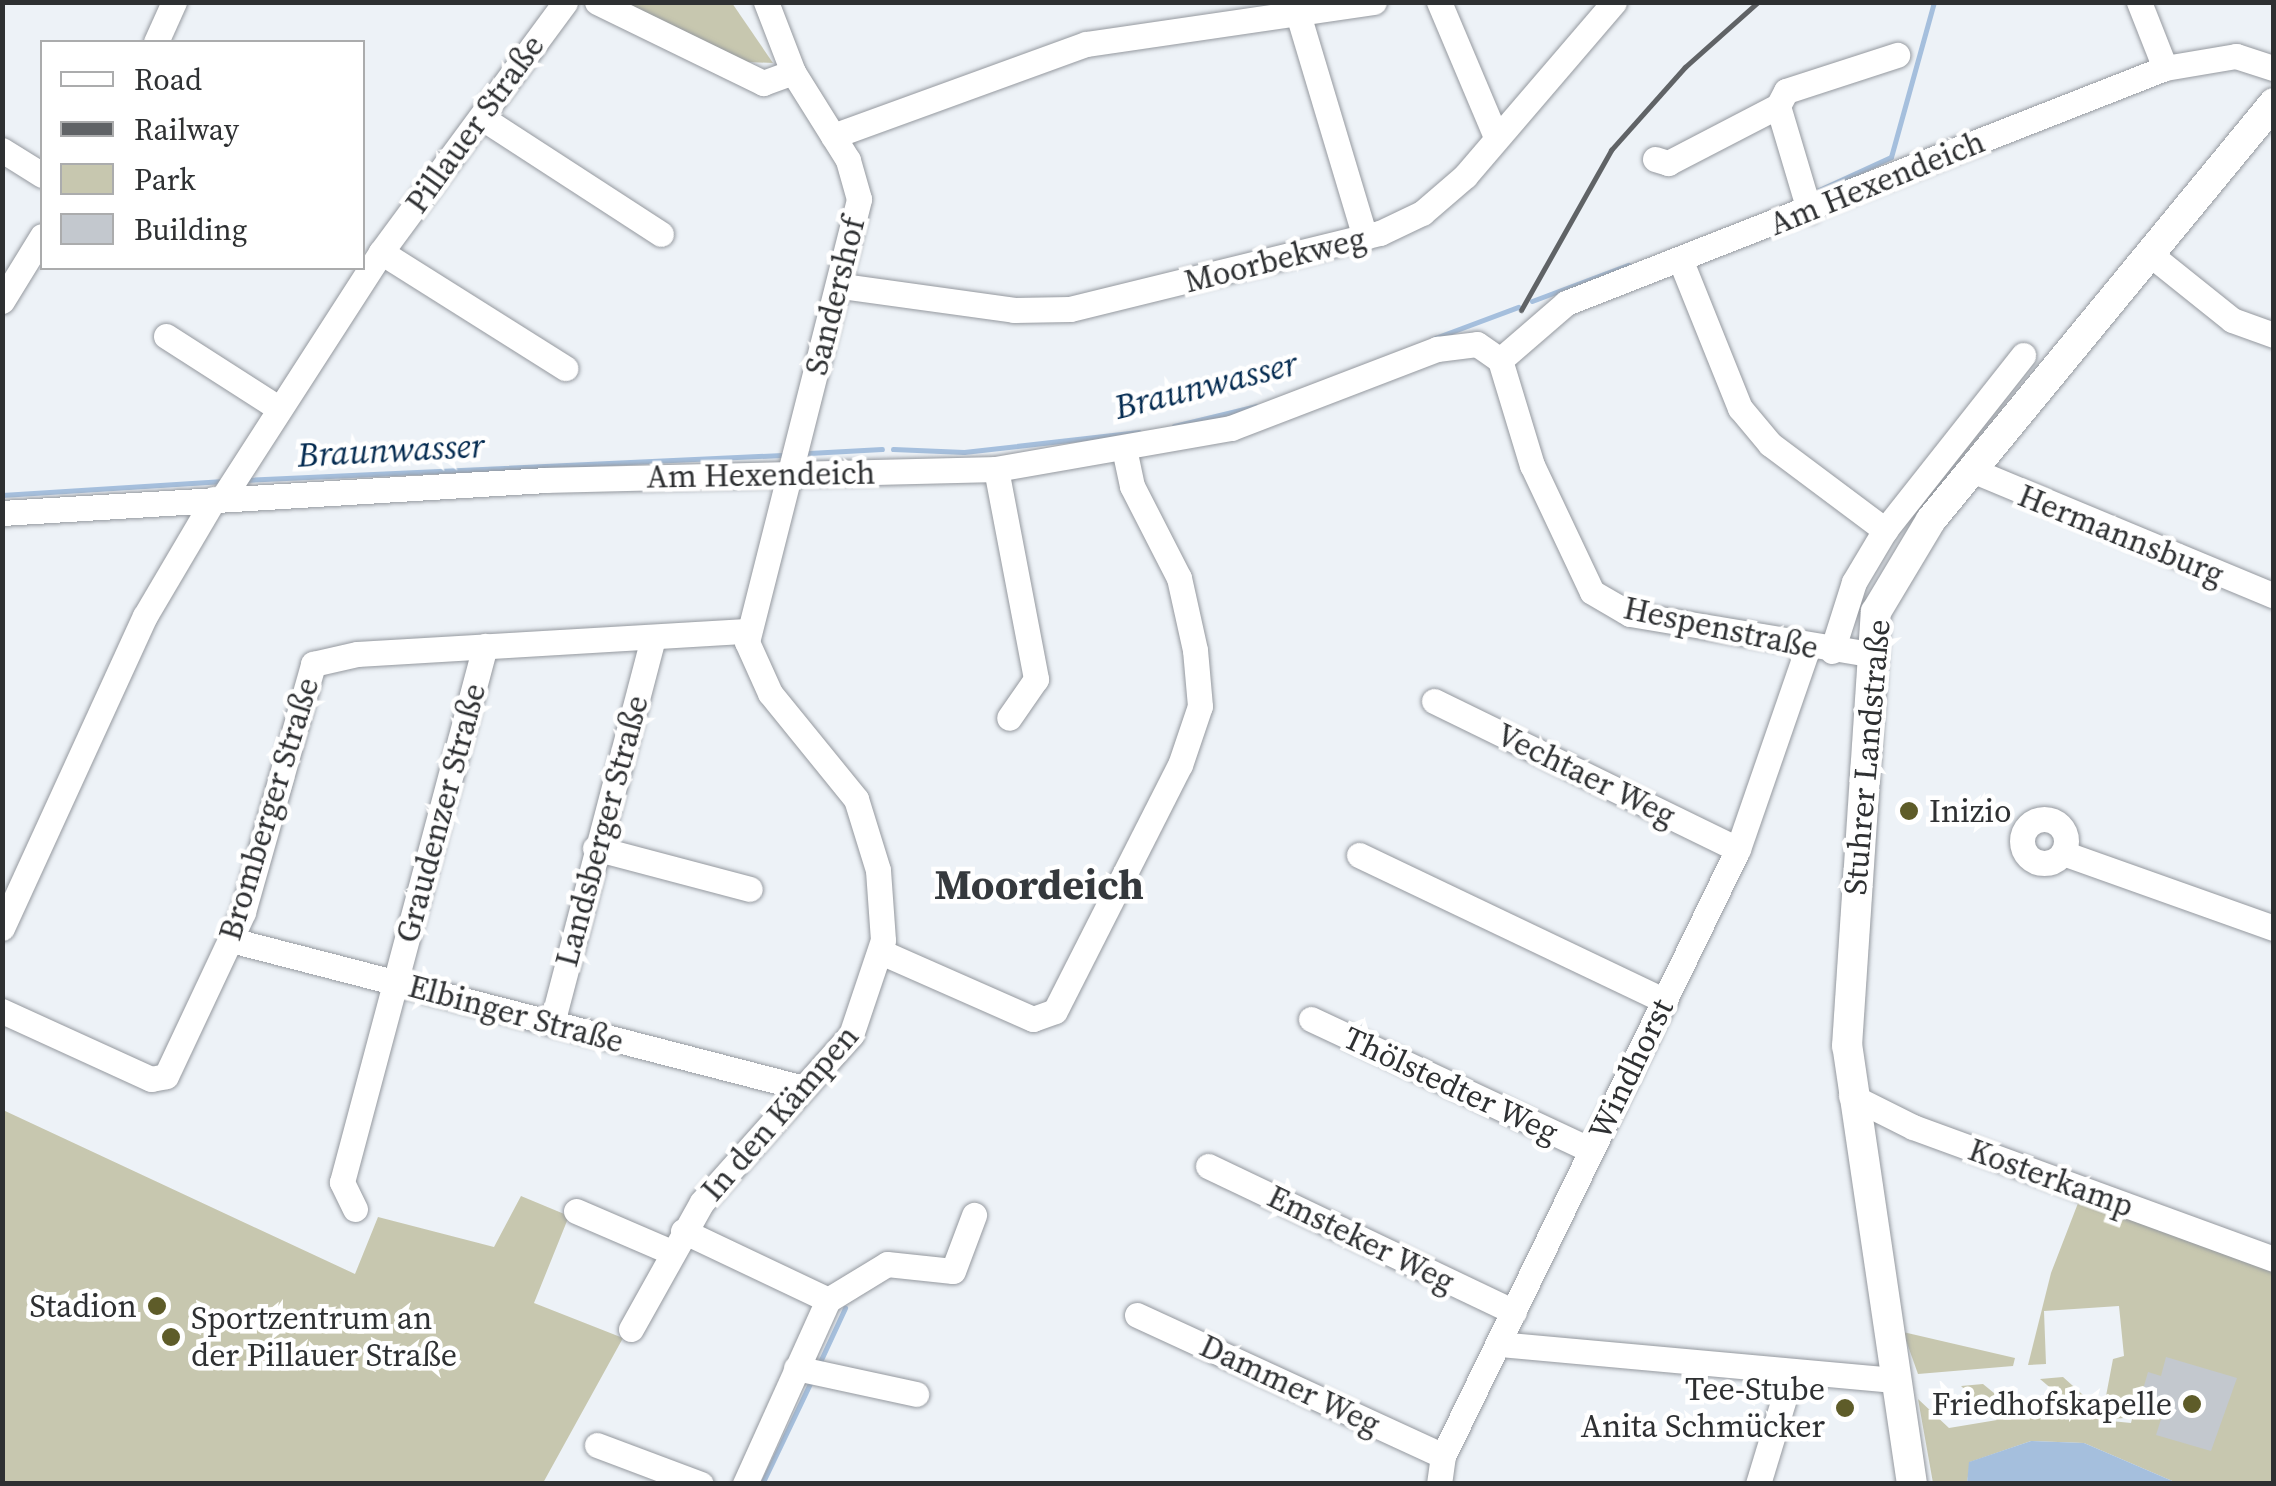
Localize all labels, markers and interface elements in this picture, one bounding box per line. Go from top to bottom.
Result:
street label: Pillauer Straße [398,28,552,220]
legend [40,40,365,270]
text: Road [134,59,202,100]
text: Railway [134,109,239,150]
street label: Am Hexendeich [1764,122,1990,244]
text: Park [134,159,196,200]
text: Building [134,209,247,250]
street label: Sandershof [797,213,873,379]
street label: Moorbekweg [1180,219,1370,301]
water label: Braunwasser [1110,342,1302,428]
water label: Braunwasser [296,424,486,476]
street label: Am Hexendeich [646,454,876,496]
street label: Hermannsburg [2013,476,2229,594]
street label: Hespenstraße [1620,589,1822,667]
street label: Stuhrer Landstraße [1836,618,1898,896]
street label: Bromberger Straße [211,673,327,945]
street label: Graudenzer Straße [388,679,494,947]
street label: Landsberger Straße [547,691,657,971]
street label: Vechtaer Weg [1490,715,1682,835]
place label: Inizio [1929,792,2011,830]
marker: Inizio [1898,800,1920,822]
district label: Moordeich [934,859,1144,909]
street label: Elbinger Straße [404,967,628,1061]
street label: Windhorst [1581,993,1681,1145]
street label: In den Kämpen [693,1017,867,1209]
street label: Thölstedter Weg [1337,1018,1565,1152]
street label: Kosterkamp [1963,1130,2139,1226]
street label: Emsteker Weg [1261,1177,1461,1301]
place label: Stadion [30,1287,137,1325]
marker: Stadion [146,1295,168,1317]
place label: Sportzentrum an der Pillauer Straße [191,1300,457,1375]
marker: Sportzentrum an der Pillauer Straße [160,1326,182,1348]
street label: Dammer Weg [1193,1326,1387,1444]
place label: Tee-Stube Anita Schmücker [1581,1371,1825,1446]
place label: Friedhofskapelle [1932,1385,2172,1423]
marker: Friedhofskapelle [2181,1393,2203,1415]
marker: Tee-Stube Anita Schmücker [1834,1397,1856,1419]

